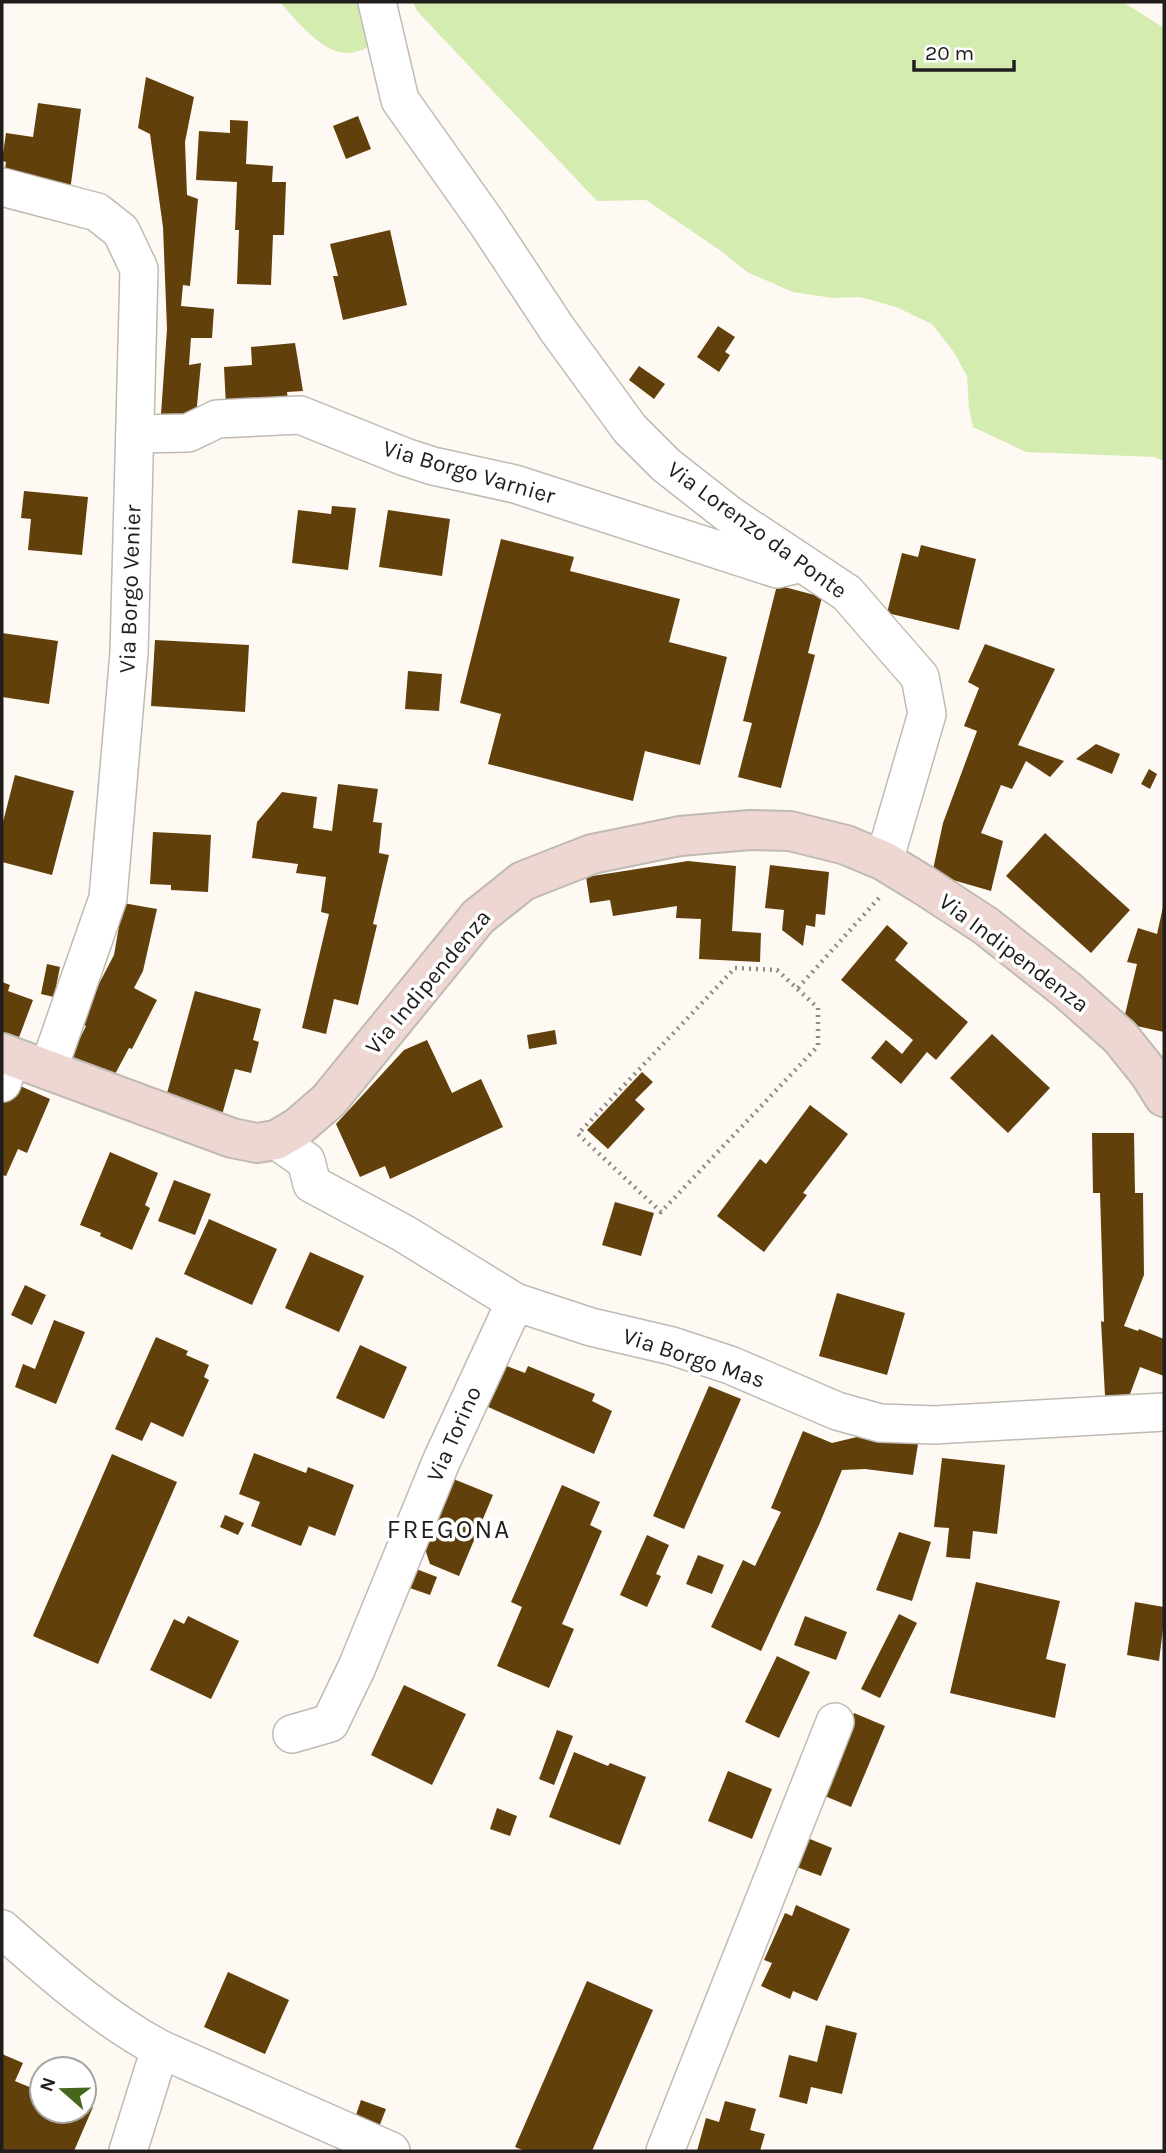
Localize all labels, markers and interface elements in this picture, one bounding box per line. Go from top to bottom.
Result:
scale bar [914,28,1014,72]
text: 20 m [925,41,974,65]
street label: Via Borgo Varnier [380,435,559,510]
street label: Via Lorenzo da Ponte [662,456,852,604]
street label: Via Borgo Venier [114,504,146,674]
street label: Via Indipendenza [934,888,1094,1018]
street label: Via Indipendenza [360,904,496,1060]
street label: Via Borgo Mas [619,1322,769,1394]
street label: Via Torino [421,1382,487,1486]
district label: FREGONA [387,1514,511,1545]
north arrow [28,2055,98,2125]
text: N [35,2074,61,2095]

